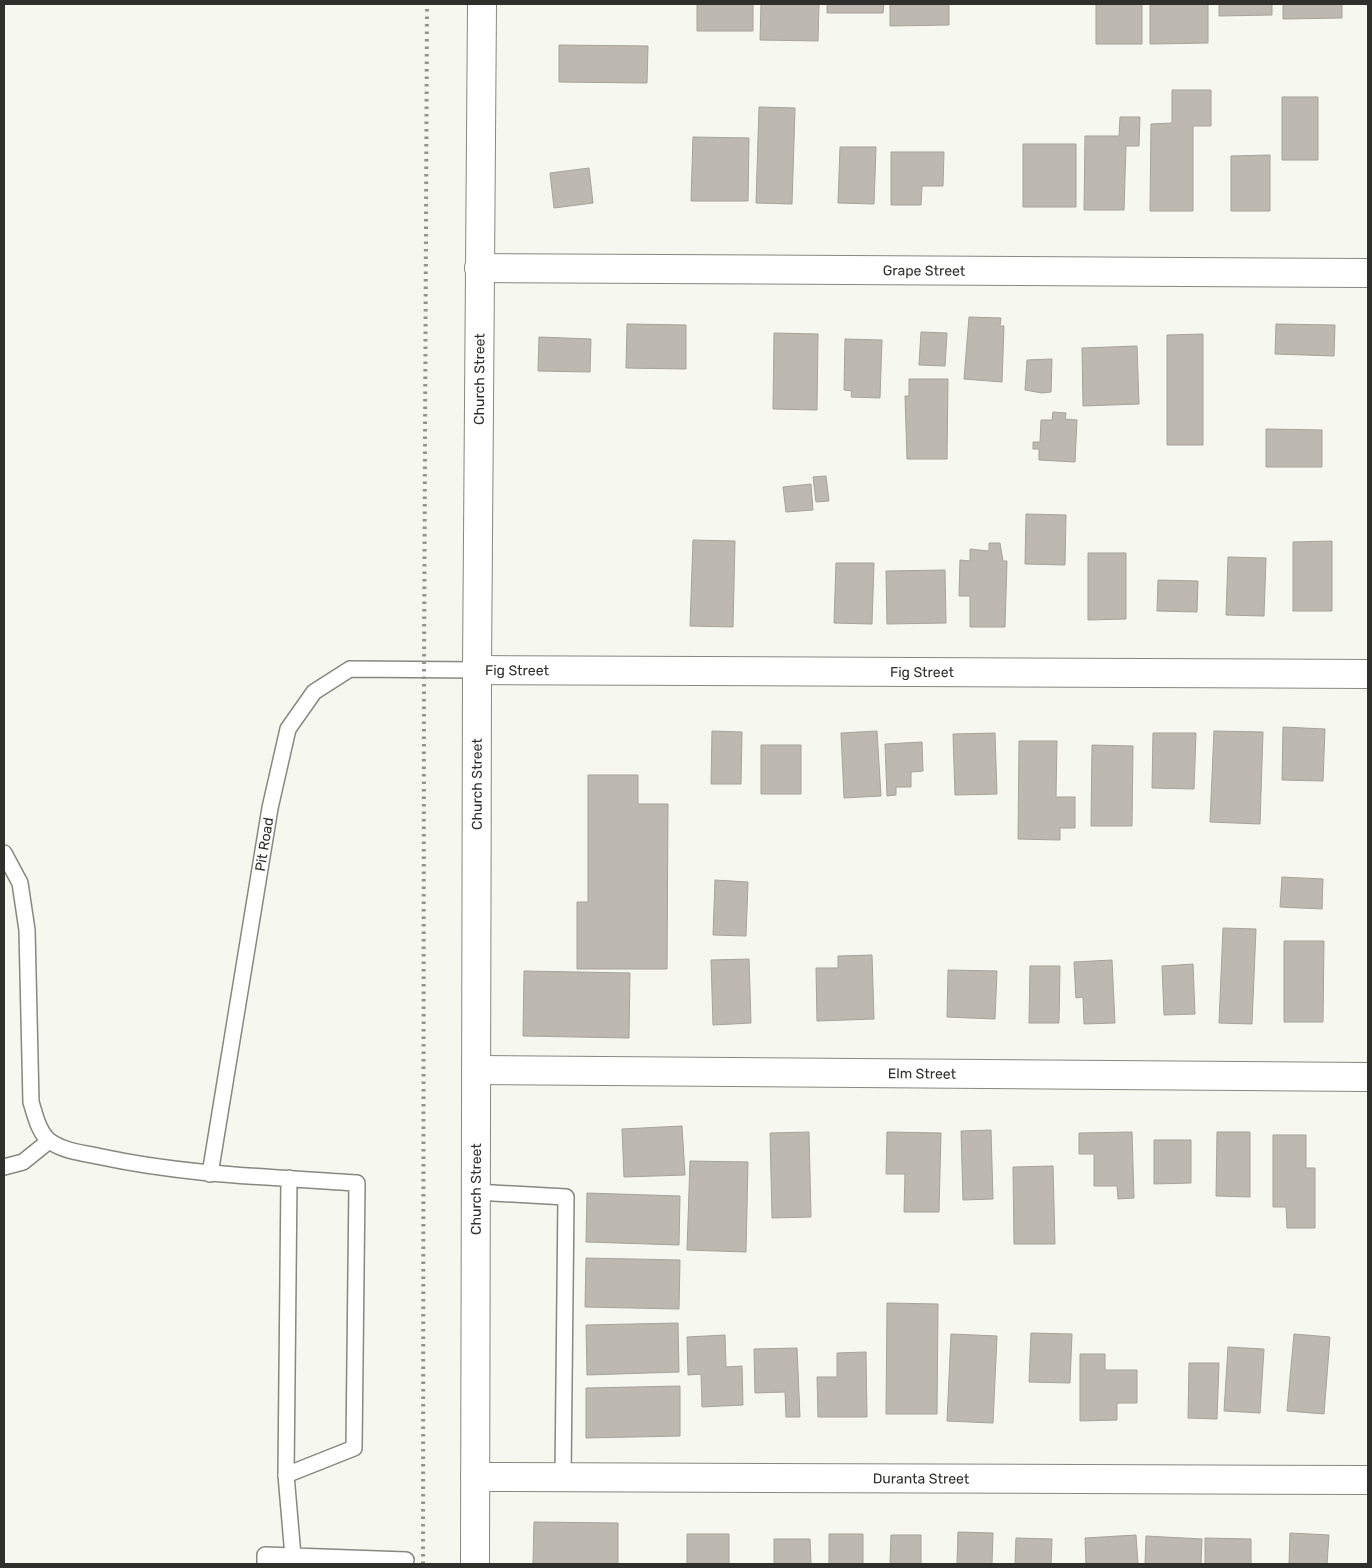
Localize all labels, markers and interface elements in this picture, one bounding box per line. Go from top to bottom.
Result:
street label: Grape Street [883,262,966,279]
street label: Church Street [470,333,488,425]
street label: Fig Street [485,662,549,679]
street label: Fig Street [890,663,954,681]
street label: Church Street [468,738,485,830]
street label: Pit Road [251,816,277,873]
street label: Elm Street [888,1065,957,1082]
street label: Church Street [467,1143,484,1235]
street label: Duranta Street [873,1470,970,1487]

